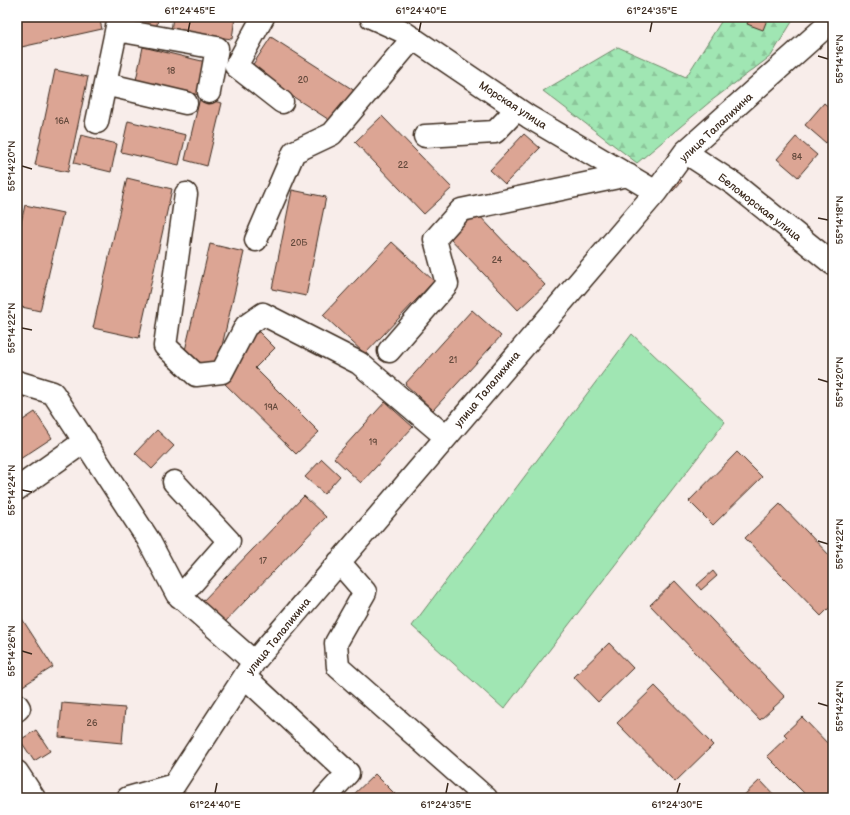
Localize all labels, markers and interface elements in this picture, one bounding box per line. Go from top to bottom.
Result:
text: 61°24'45"E [165,5,216,17]
text: 61°24'40"E [396,5,447,17]
text: 61°24'35"E [627,5,678,17]
text: 55°14'16"N [834,34,846,84]
house number: 18 [167,66,175,77]
house number: 20 [298,75,308,86]
street label: Морская улица [476,79,549,132]
street label: улица Талалихина [677,90,756,165]
house number: 16А [55,116,70,127]
text: 55°14'20"N [6,140,18,192]
house number: 84 [792,152,803,163]
house number: 22 [398,160,409,171]
street label: Беломорская улица [715,171,804,244]
text: 55°14'18"N [834,195,846,245]
house number: 20Б [291,238,308,249]
house number: 24 [492,255,503,266]
text: 55°14'22"N [6,302,18,354]
street label: улица Талалихина [452,348,523,430]
house number: 21 [449,355,457,366]
text: 55°14'20"N [834,356,846,408]
house number: 19А [264,402,279,413]
house number: 19 [369,437,377,448]
text: 55°14'24"N [6,464,18,516]
text: 55°14'22"N [834,518,846,570]
house number: 17 [259,556,268,567]
street label: улица Талалихина [243,595,314,677]
text: 55°14'26"N [6,625,18,677]
text: 55°14'24"N [834,680,846,732]
house number: 26 [87,718,98,729]
text: 61°24'40"E [190,799,241,811]
text: 61°24'35"E [421,799,472,811]
text: 61°24'30"E [651,799,703,811]

